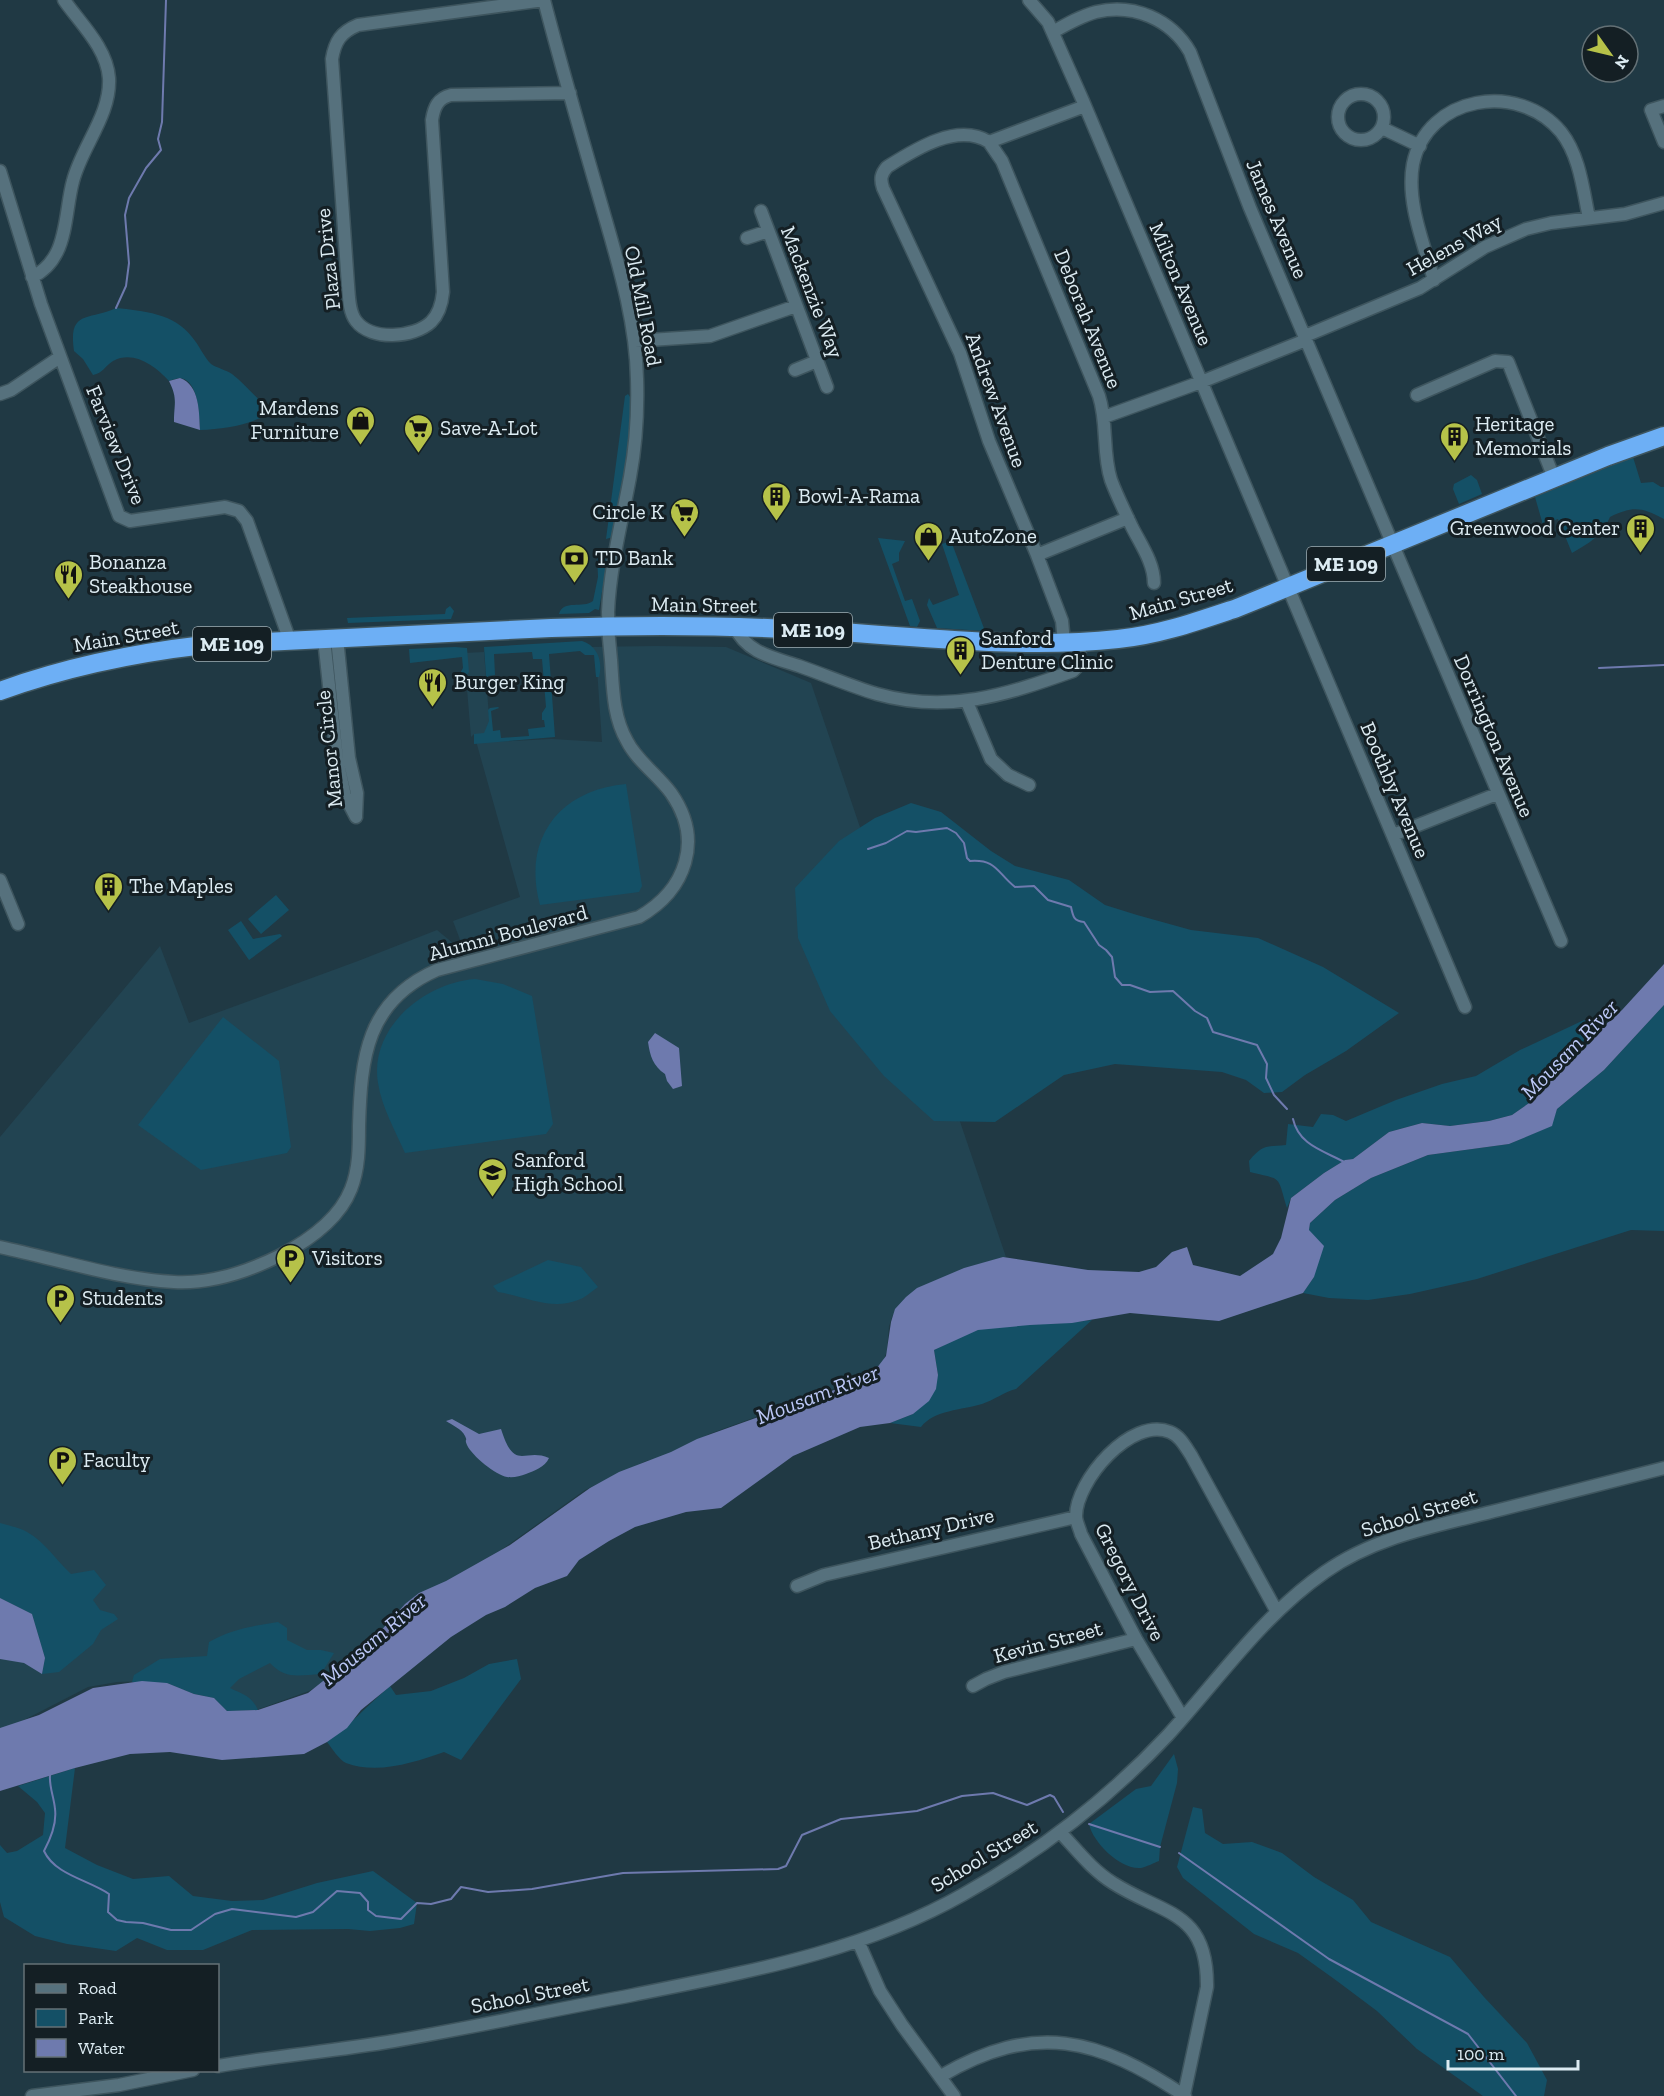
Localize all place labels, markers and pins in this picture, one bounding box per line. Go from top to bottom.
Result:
place label: Mardens Furniture [251,395,339,444]
shop icon: Mardens Furniture [344,404,376,446]
place label: Heritage Memorials [1475,411,1571,460]
supermarket icon: Save-A-Lot [403,412,435,454]
place label: Save-A-Lot [440,415,538,440]
building icon: Heritage Memorials [1438,420,1470,462]
building icon: Bowl-A-Rama [761,480,793,522]
place label: Bowl-A-Rama [798,483,920,508]
supermarket icon: Circle K [669,496,701,538]
place label: Circle K [592,499,665,524]
building icon: Greenwood Center [1625,512,1657,554]
place label: Greenwood Center [1450,515,1620,540]
shop icon: AutoZone [912,520,944,562]
place label: AutoZone [949,523,1037,548]
bank icon: TD Bank [558,542,590,584]
place label: TD Bank [595,545,673,570]
place label: Bonanza Steakhouse [89,549,192,598]
restaurant icon: Bonanza Steakhouse [52,558,84,600]
place label: Sanford Denture Clinic [981,625,1113,674]
building icon: Sanford Denture Clinic [944,634,976,676]
restaurant icon: Burger King [417,666,449,708]
place label: Burger King [454,669,565,694]
building icon: The Maples [92,870,124,912]
place label: The Maples [129,873,233,898]
place label: Sanford High School [514,1147,624,1196]
school or university icon: Sanford High School [477,1156,509,1198]
parking icon: Visitors [275,1242,307,1284]
place label: Visitors [311,1245,383,1270]
parking icon: Students [45,1282,77,1324]
place label: Students [82,1285,163,1310]
parking icon: Faculty [46,1444,78,1486]
place label: Faculty [83,1447,150,1472]

